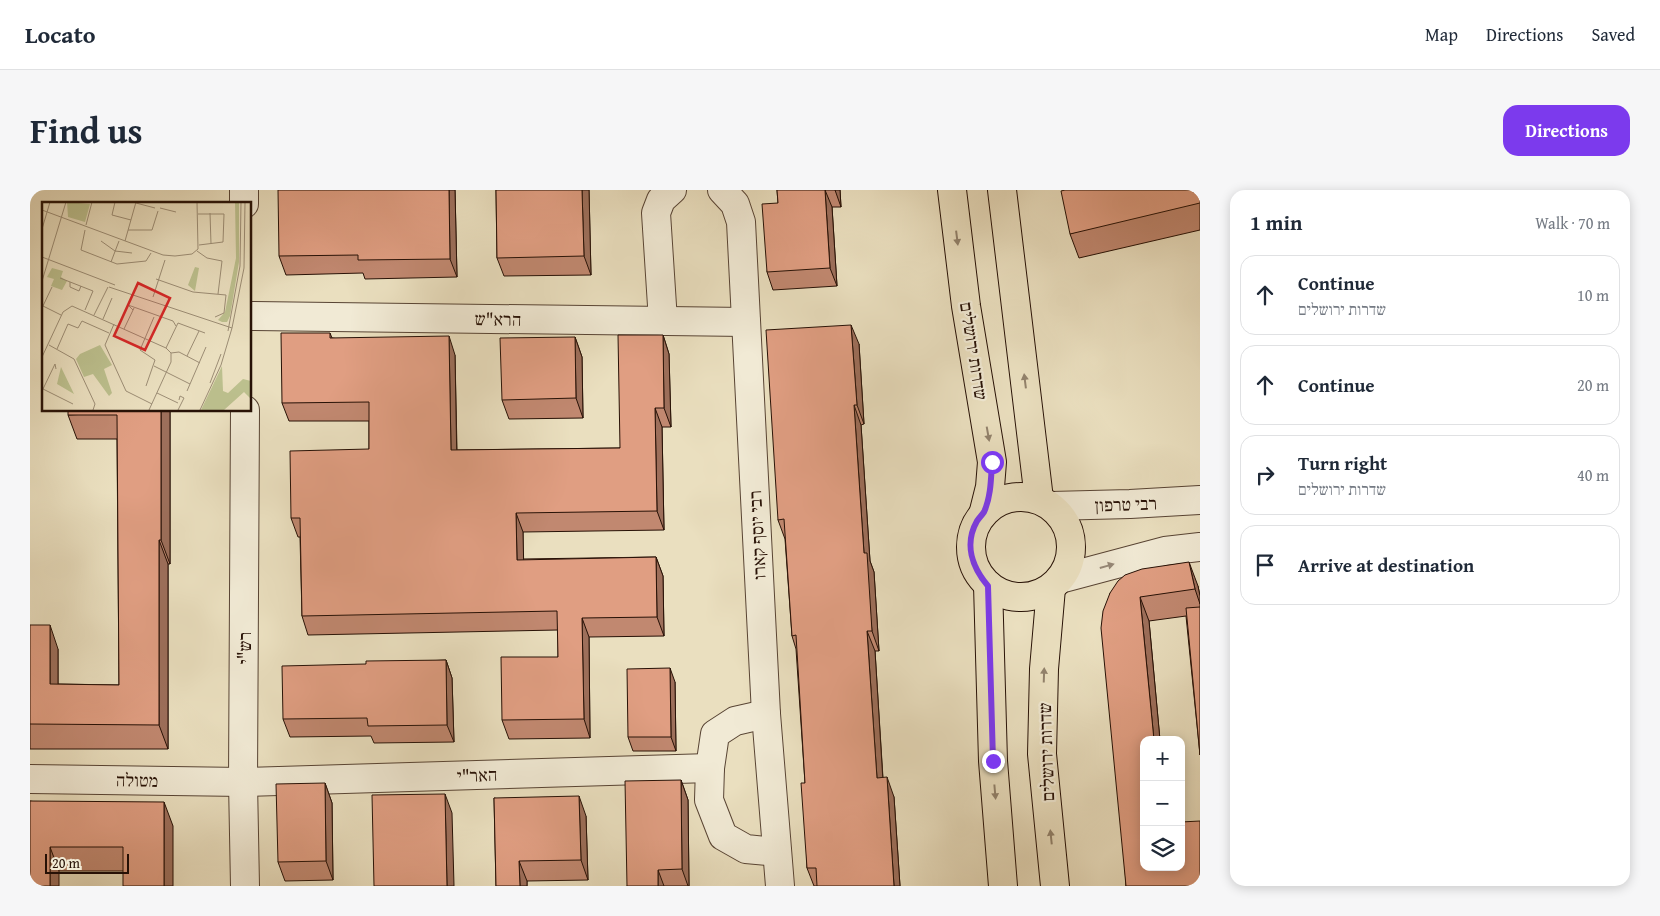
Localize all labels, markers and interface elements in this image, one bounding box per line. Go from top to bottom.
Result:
text: Locato [25,17,96,52]
text: Map [1425,21,1458,48]
text: Directions [1486,21,1563,48]
text: Saved [1591,21,1635,48]
text: Find us [30,105,143,156]
button: Directions [1503,105,1630,156]
inset map [42,202,251,411]
text: 1 min [1250,207,1302,238]
text: Walk · 70 m [1535,211,1610,235]
one-way arrow [953,231,961,247]
text: Continue [1298,269,1375,297]
icon: ahead [1251,281,1279,309]
text: 10 m [1577,283,1609,307]
text: שדרות ירושלים [1298,297,1386,321]
street label: שדרות ירושלים [953,300,995,402]
street label: הרא"ש [474,305,522,333]
icon: ahead [1251,371,1279,399]
text: Continue [1298,371,1375,399]
one-way arrow [1021,373,1029,389]
text: 20 m [1577,373,1609,397]
one-way arrow [984,426,992,442]
text: Turn right [1298,449,1387,477]
route start [981,451,1004,474]
icon: right [1251,461,1279,489]
text: 40 m [1577,463,1609,487]
text: שדרות ירושלים [1298,477,1386,501]
street label: רבי טרפון [1094,489,1158,519]
street label: רבי יוסף קארו [741,490,773,580]
icon: arrive [1251,551,1279,579]
text: Arrive at destination [1298,551,1474,579]
one-way arrow [1100,561,1115,569]
street label: רש"י [231,632,258,664]
one-way arrow [1041,667,1049,683]
street label: שדרות ירושלים [1031,702,1061,802]
map controls [1140,736,1185,871]
button: + [1140,736,1185,781]
route end [982,750,1005,773]
street label: האר"י [456,761,498,789]
street label: מטולה [116,766,158,794]
button: − [1140,781,1185,826]
one-way arrow [991,784,999,800]
button: layers [1140,826,1185,871]
one-way arrow [1046,829,1054,845]
scale bar [45,851,129,874]
text: 20 m [52,853,80,873]

